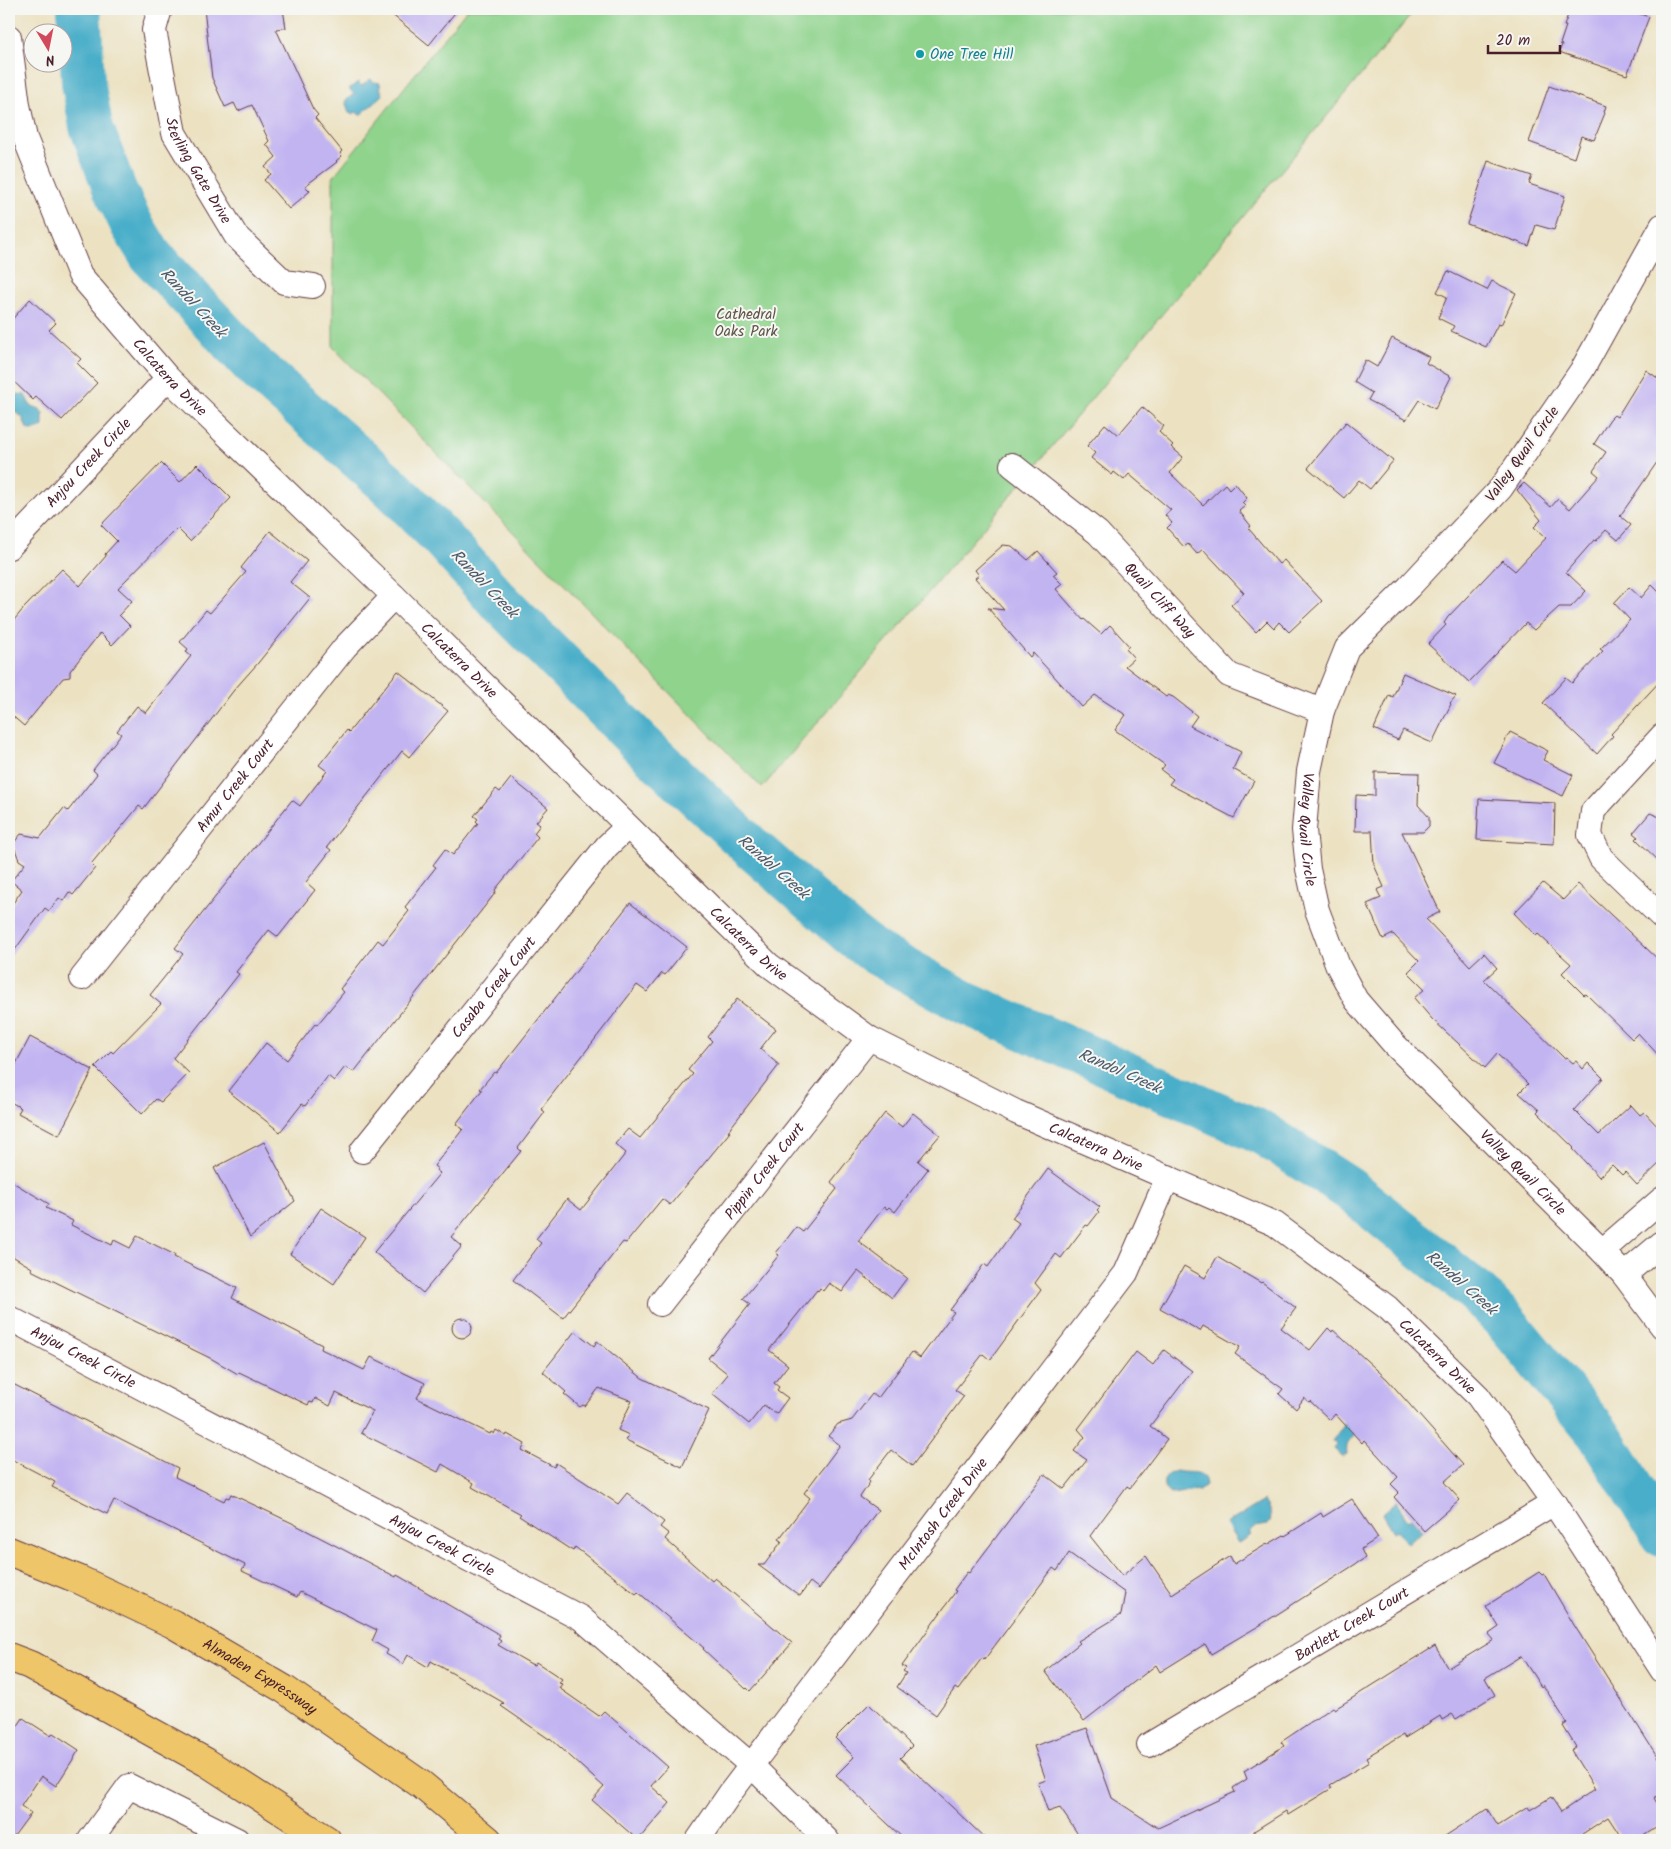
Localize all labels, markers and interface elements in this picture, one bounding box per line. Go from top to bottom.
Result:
north arrow [22,22,72,72]
scale bar [1488,22,1561,54]
text: 20 m [1496,29,1530,53]
place label: One Tree Hill [930,43,1014,67]
text: N [44,48,56,71]
marker: One Tree Hill [914,48,926,60]
street label: Sterling Gate Drive [158,115,237,229]
water label: Randol Creek [154,262,234,345]
park label: Cathedral Oaks Park [715,303,778,344]
street label: Calcaterra Drive [126,333,212,423]
street label: Valley Quail Circle [1480,401,1566,508]
street label: Anjou Creek Circle [41,412,138,514]
water label: Randol Creek [444,544,525,626]
street label: Quail Cliff Way [1118,557,1201,645]
street label: Calcaterra Drive [414,617,503,705]
street label: Amur Creek Court [191,734,281,838]
street label: Valley Quail Circle [1291,772,1323,889]
water label: Randol Creek [732,829,816,907]
street label: Calcaterra Drive [703,901,792,988]
street label: Casaba Creek Court [446,932,543,1044]
water label: Randol Creek [1074,1042,1167,1102]
street label: Calcaterra Drive [1045,1117,1147,1179]
street label: Pippin Creek Court [719,1118,811,1226]
street label: Valley Quail Circle [1473,1124,1571,1222]
water label: Randol Creek [1420,1245,1504,1323]
street label: Calcaterra Drive [1392,1313,1481,1401]
street label: Anjou Creek Circle [26,1320,140,1396]
street label: McIntosh Creek Drive [893,1453,995,1576]
street label: Anjou Creek Circle [385,1508,499,1584]
street label: Bartlett Creek Court [1290,1581,1414,1668]
street label: Almaden Expressway [197,1633,323,1722]

